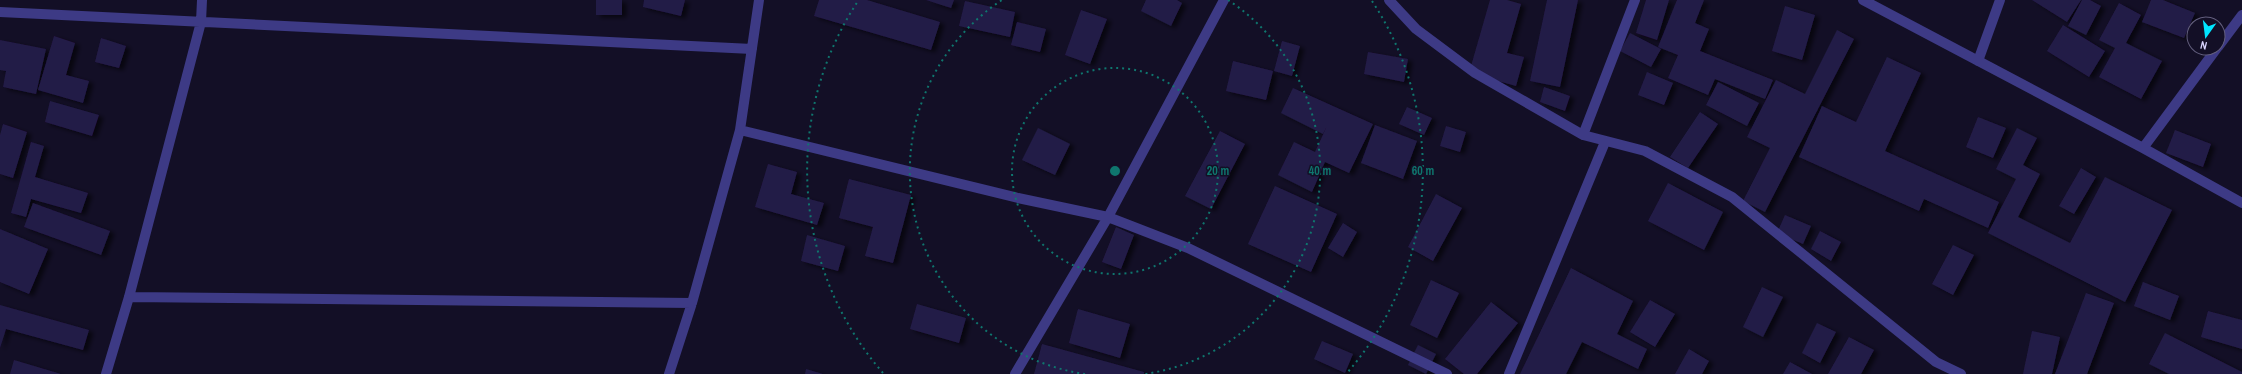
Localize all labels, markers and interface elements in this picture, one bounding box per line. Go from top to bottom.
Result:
north arrow [2186,16,2226,56]
text: N [2199,38,2208,53]
text: 20 m [1207,163,1229,179]
text: 40 m [1309,163,1331,179]
text: 60 m [1412,163,1434,179]
centre of rings [1108,164,1122,178]

